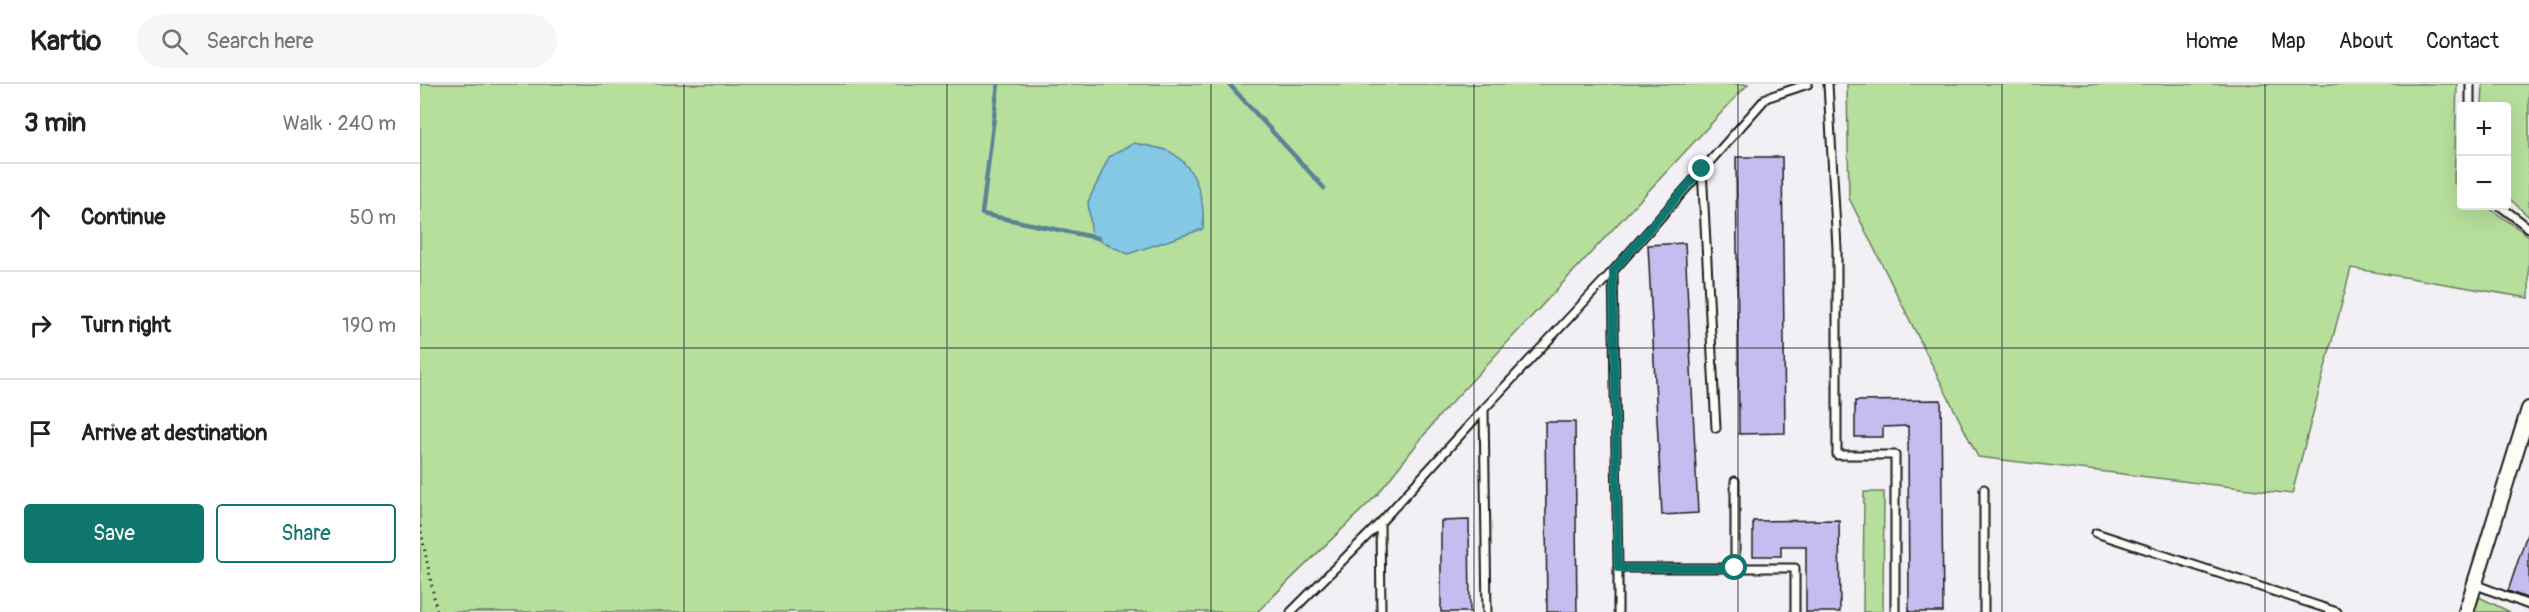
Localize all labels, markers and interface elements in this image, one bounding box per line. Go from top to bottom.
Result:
search box [137,14,557,68]
text: Kartio [30,24,101,59]
icon: search [158,25,191,58]
text: Search here [206,27,314,55]
text: Home [2185,28,2238,55]
text: Map [2271,28,2306,55]
text: About [2339,28,2393,55]
text: Contact [2426,28,2499,55]
map controls [2457,102,2511,210]
button: + [2457,102,2511,156]
text: 3 min [24,107,86,139]
text: Walk · 240 m [283,111,396,136]
route end [1688,155,1714,181]
button: − [2457,156,2511,210]
icon: ahead [24,201,57,234]
text: Continue [81,203,165,231]
text: 50 m [349,205,396,230]
icon: right [24,309,57,342]
text: Turn right [81,311,171,339]
text: 190 m [342,313,396,338]
icon: arrive [24,417,57,450]
text: Arrive at destination [81,419,267,447]
button: Save [24,504,204,563]
button: Share [216,504,396,563]
route start [1721,554,1747,580]

